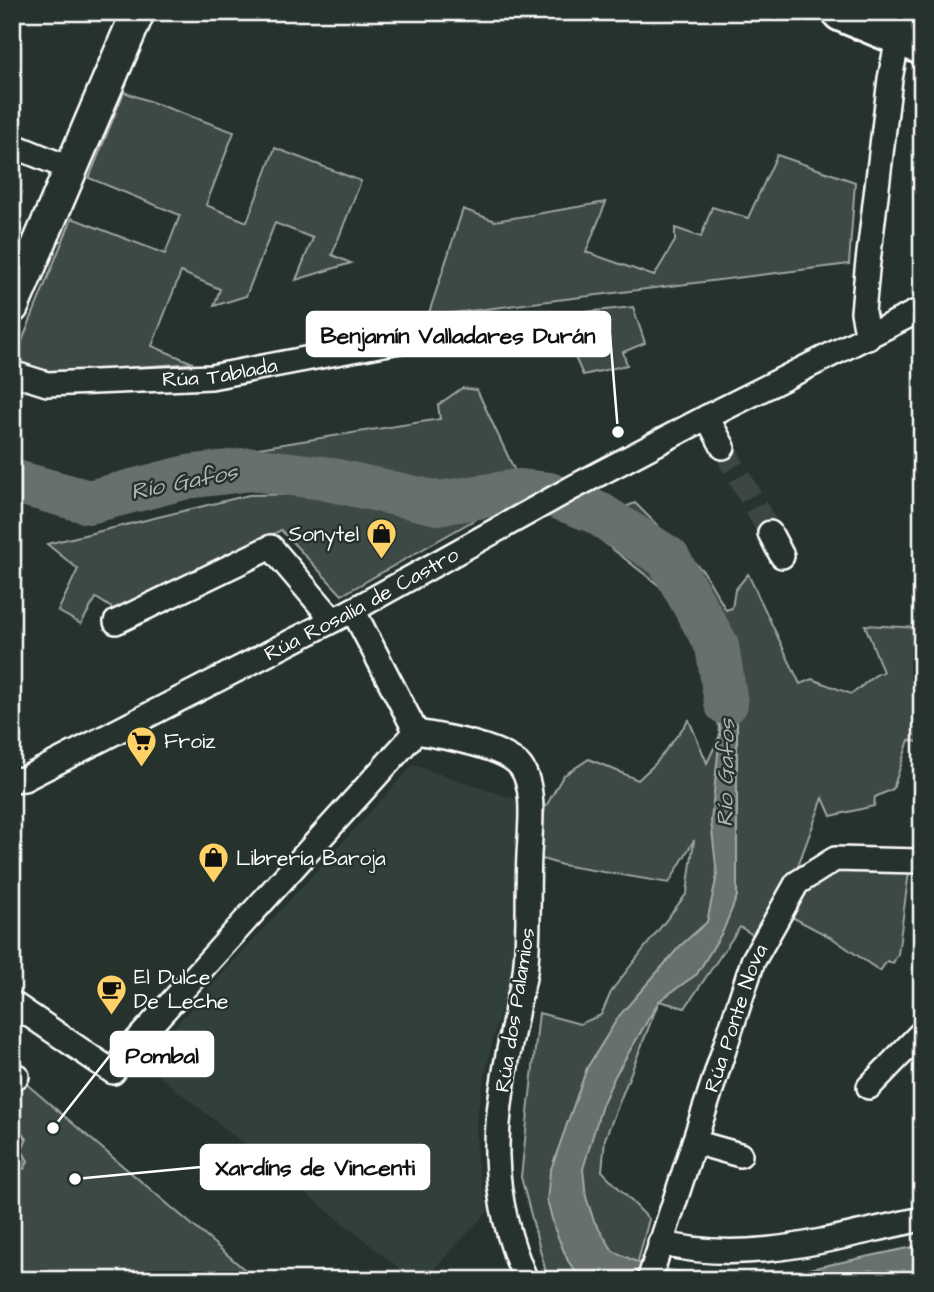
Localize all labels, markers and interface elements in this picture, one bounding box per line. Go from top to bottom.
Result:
callout: Benjamín Valladares Durán [307,312,610,356]
text: Benjamín Valladares Durán [320,320,596,352]
street label: Rúa Tablada [162,350,280,394]
water label: Río Gafos [128,456,241,508]
shop icon: Sonytel [365,517,399,561]
place label: Sonytel [289,520,359,551]
street label: Rúa Rosalía de Castro [259,540,464,668]
water label: Río Gafos [709,717,743,827]
supermarket icon: Froiz [124,724,158,768]
place label: Froiz [164,727,216,756]
shop icon: Librería Baroja [196,841,230,885]
place label: Librería Baroja [236,844,386,873]
street label: Rúa dos Palamios [488,926,542,1094]
street label: Rúa Ponte Nova [697,938,775,1096]
place label: El Dulce De Leche [134,963,228,1016]
cafe icon: El Dulce De Leche [94,972,128,1016]
callout: Pombal [111,1032,213,1076]
text: Pombal [125,1040,199,1072]
callout: Xardíns de Vincenti [201,1145,429,1189]
text: Xardíns de Vincenti [215,1152,415,1184]

